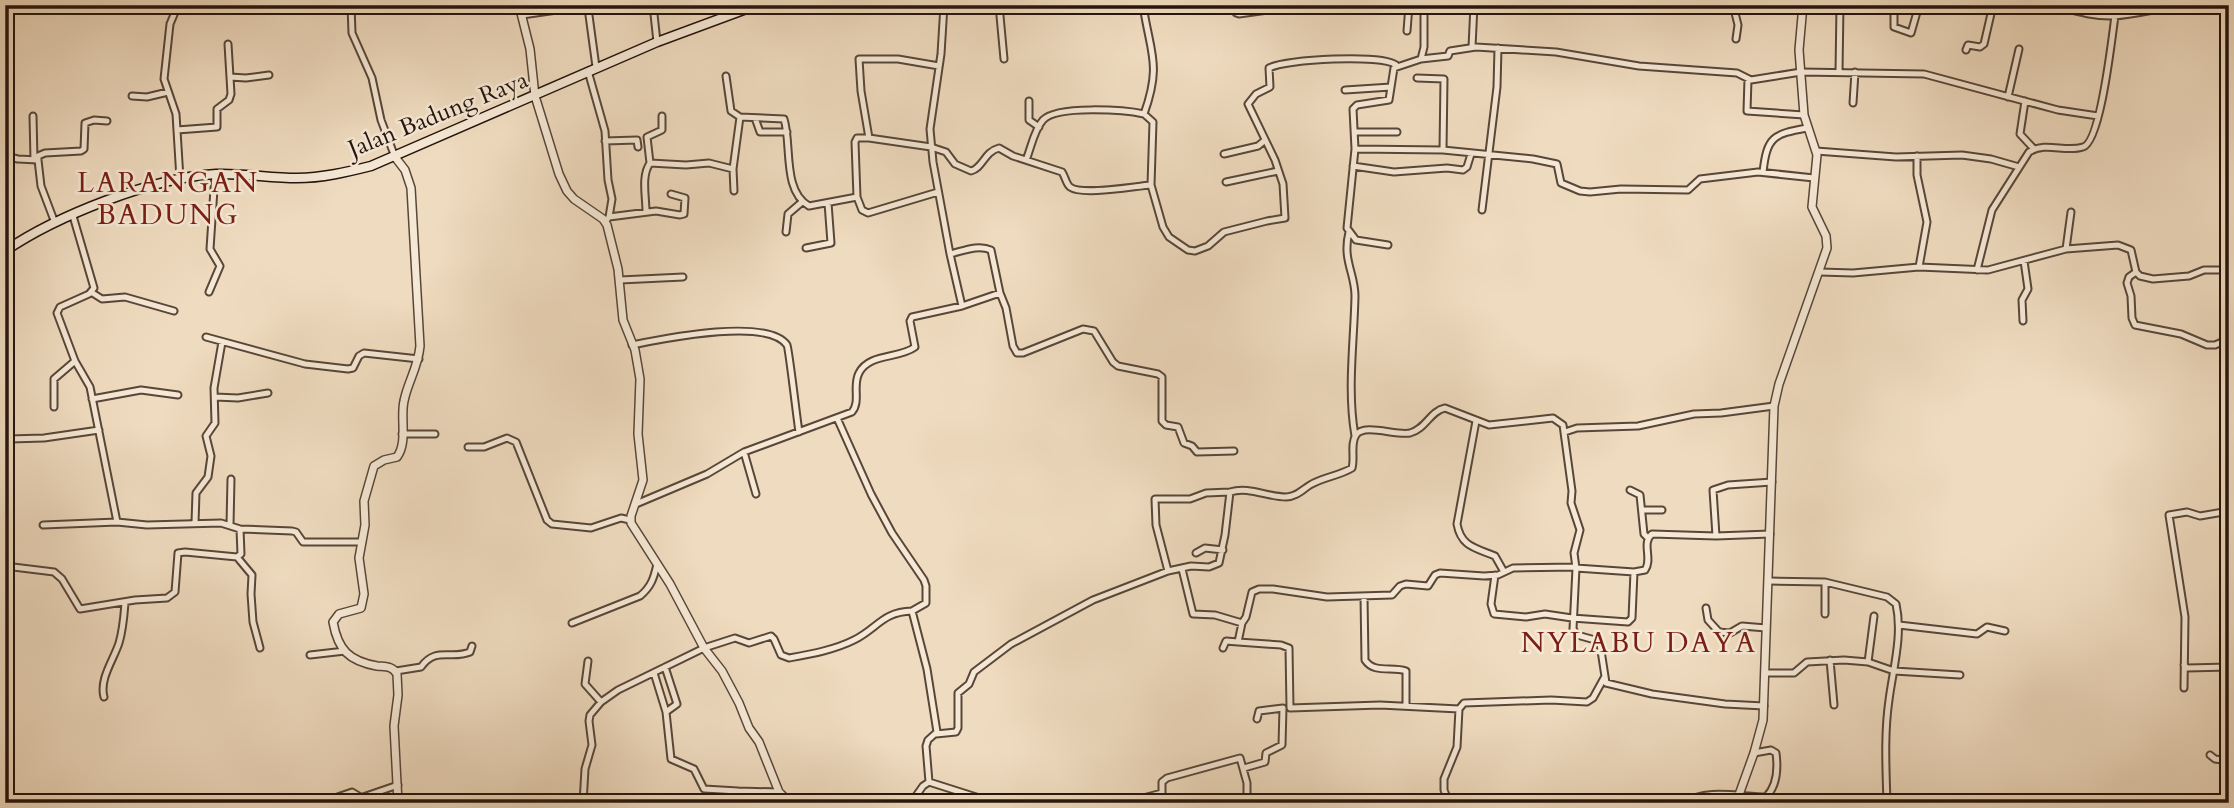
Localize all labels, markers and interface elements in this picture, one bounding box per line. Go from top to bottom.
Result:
street label: Jalan Badung Raya [341,63,534,167]
district label: LARANGAN BADUNG [77,164,259,234]
district label: NYLABU DAYA [1521,624,1757,662]

